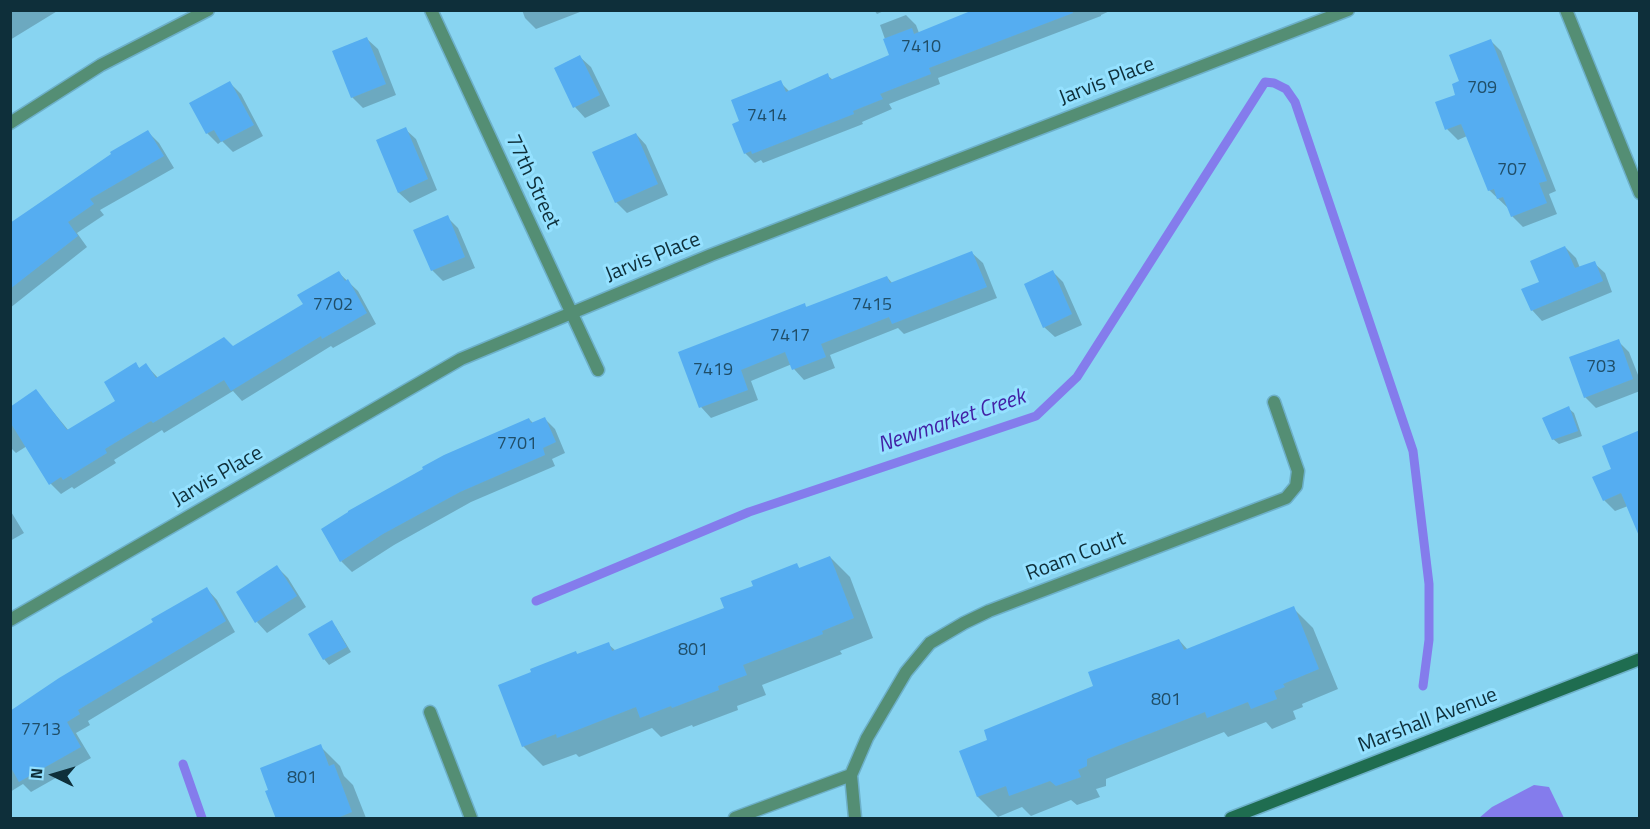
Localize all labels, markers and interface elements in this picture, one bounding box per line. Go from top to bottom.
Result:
house number: 7410 [901,37,941,59]
street label: Jarvis Place [1056,52,1158,112]
house number: 709 [1467,78,1497,100]
house number: 7414 [747,106,787,128]
street label: 77th Street [499,131,565,233]
house number: 707 [1497,160,1527,182]
street label: Jarvis Place [602,228,704,288]
house number: 7702 [313,295,353,317]
house number: 7415 [852,295,892,317]
house number: 7417 [770,326,810,348]
house number: 703 [1586,357,1616,379]
house number: 7419 [693,360,733,382]
water label: Newmarket Creek [875,384,1029,460]
house number: 7701 [497,434,537,456]
street label: Jarvis Place [168,441,268,513]
street label: Roam Court [1023,526,1129,588]
house number: 801 [678,640,708,662]
street label: Marshall Avenue [1355,683,1501,759]
house number: 801 [1151,690,1181,712]
house number: 7713 [21,720,61,742]
north arrow [24,745,84,805]
text: N [24,767,49,780]
house number: 801 [287,768,317,790]

